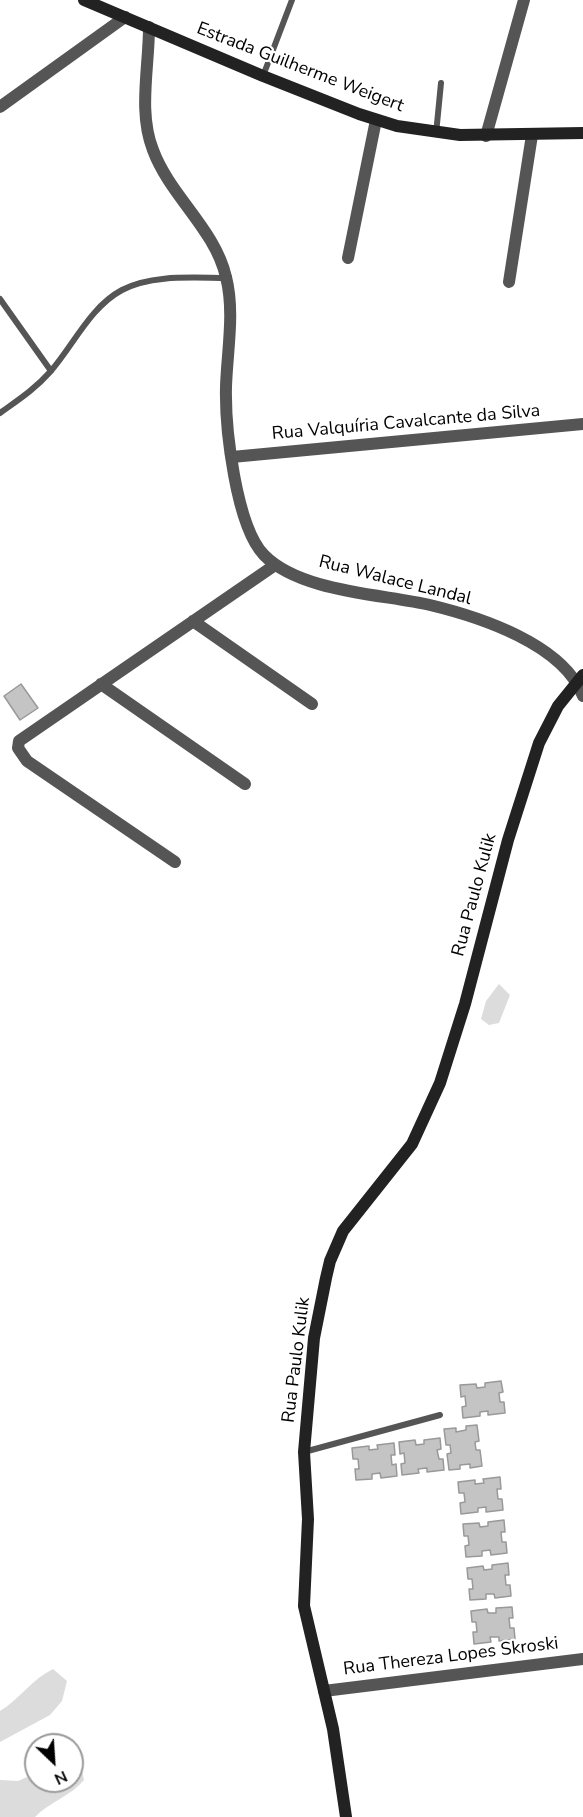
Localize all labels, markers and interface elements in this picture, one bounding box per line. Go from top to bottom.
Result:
street label: Estrada Guilherme Weigert [193,18,407,118]
street label: Rua Valquíria Cavalcante da Silva [271,401,541,445]
street label: Rua Walace Landal [316,552,474,610]
street label: Rua Paulo Kulik [448,831,502,959]
street label: Rua Paulo Kulik [279,1296,315,1424]
street label: Rua Thereza Lopes Skroski [342,1633,560,1681]
north arrow [24,1733,84,1793]
text: N [51,1765,71,1790]

